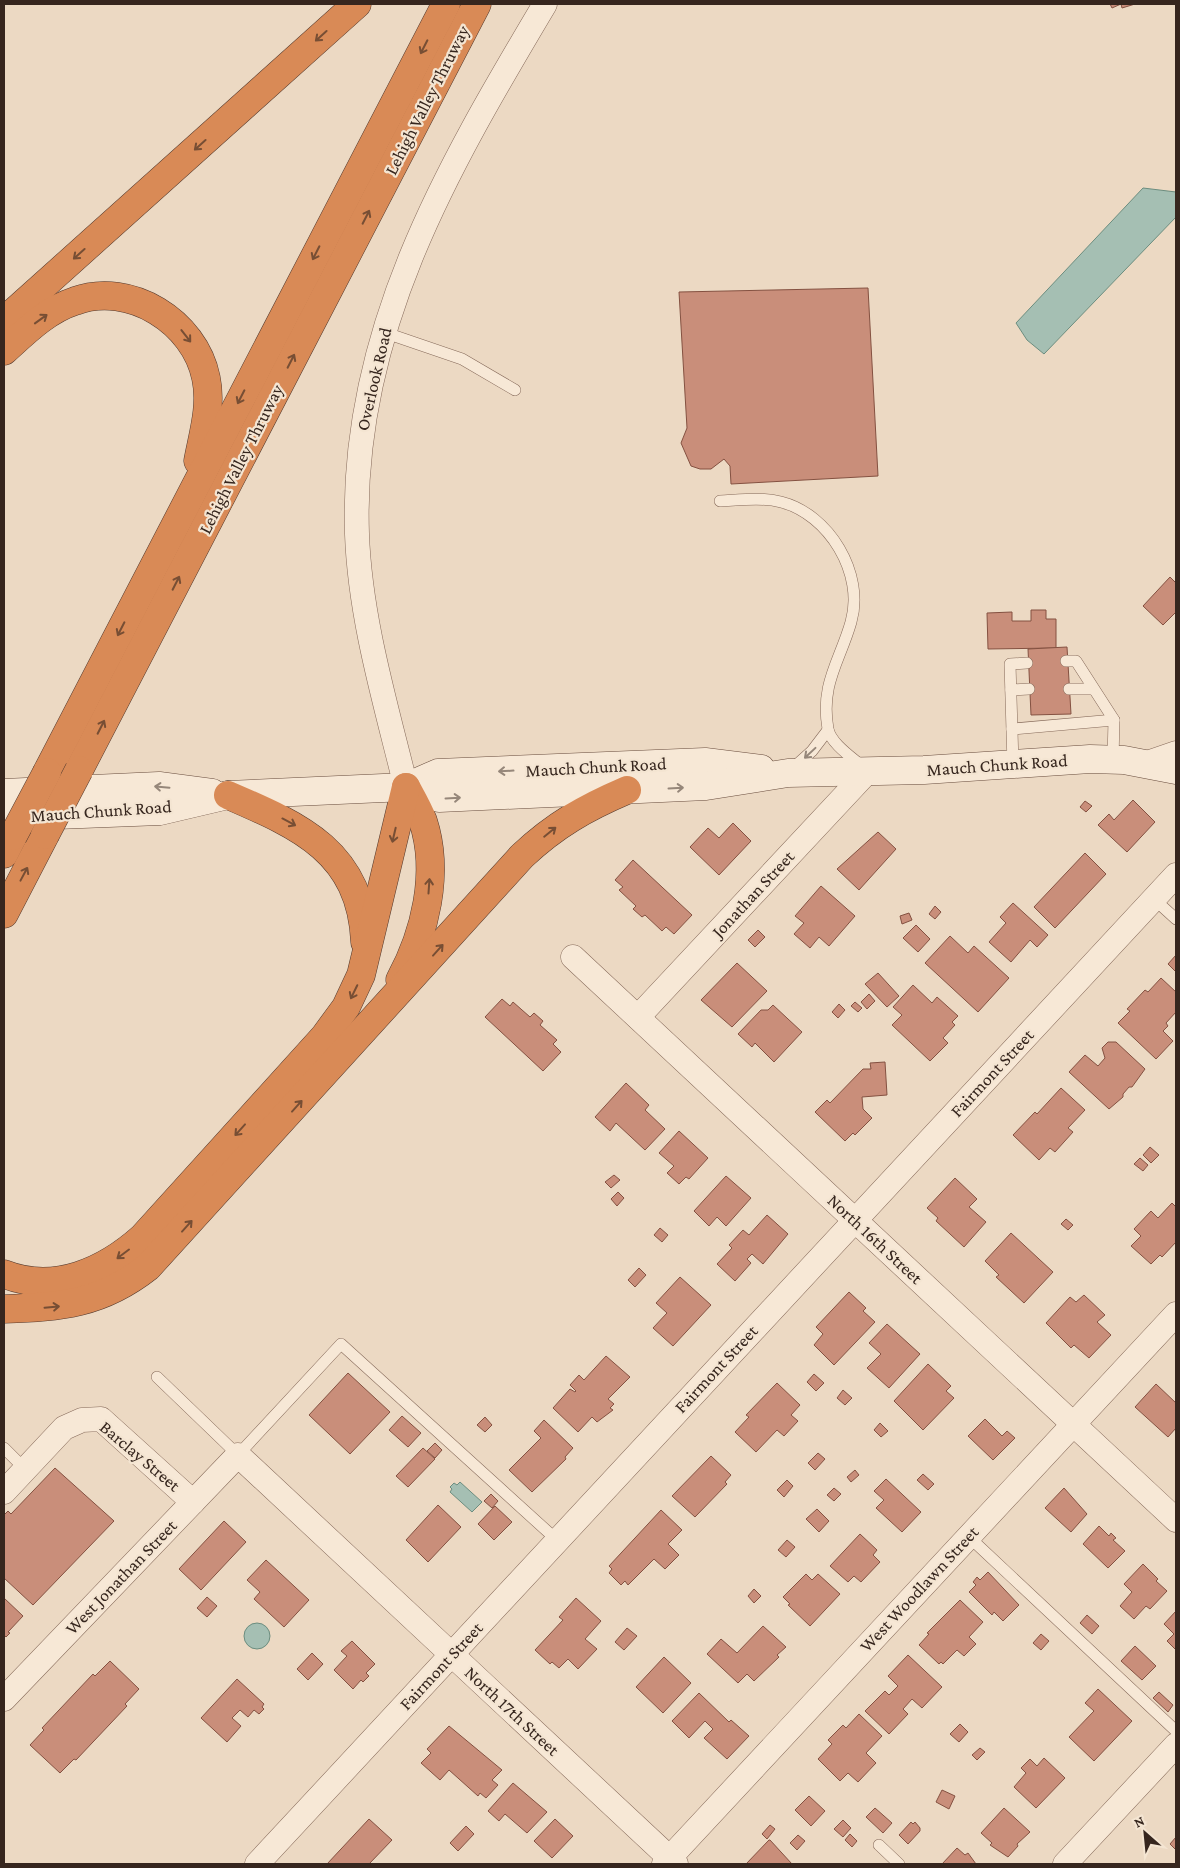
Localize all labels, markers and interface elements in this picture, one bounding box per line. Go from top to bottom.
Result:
street label: Lehigh Valley Thruway [381,21,474,178]
one-way arrow [314,31,327,42]
one-way arrow [419,39,428,54]
one-way arrow [193,139,206,151]
one-way arrow [362,210,371,225]
one-way arrow [311,245,320,260]
one-way arrow [72,248,85,260]
one-way arrow [34,314,48,324]
street label: Overlook Road [352,325,396,433]
one-way arrow [180,329,191,342]
one-way arrow [287,354,296,369]
street label: Lehigh Valley Thruway [195,380,288,537]
one-way arrow [236,390,246,405]
one-way arrow [172,576,181,591]
one-way arrow [116,621,126,636]
one-way arrow [97,720,106,735]
one-way arrow [803,747,816,759]
street label: Mauch Chunk Road [926,750,1069,780]
street label: Mauch Chunk Road [525,753,668,781]
one-way arrow [498,766,514,775]
one-way arrow [155,782,171,791]
one-way arrow [667,783,683,792]
one-way arrow [445,793,461,802]
street label: Mauch Chunk Road [30,796,173,826]
one-way arrow [281,817,296,827]
one-way arrow [389,826,398,842]
one-way arrow [543,826,556,837]
street label: Jonathan Street [706,846,799,943]
one-way arrow [20,868,30,882]
one-way arrow [424,878,433,894]
one-way arrow [432,943,444,956]
one-way arrow [349,984,358,999]
street label: Fairmont Street [946,1024,1038,1121]
one-way arrow [291,1099,303,1112]
one-way arrow [234,1123,246,1136]
street label: North 16th Street [823,1190,927,1289]
one-way arrow [182,1220,193,1233]
one-way arrow [117,1248,130,1259]
one-way arrow [44,1302,60,1312]
street label: Fairmont Street [670,1320,762,1417]
street label: Barclay Street [96,1417,185,1496]
street label: West Jonathan Street [61,1515,182,1638]
street label: West Woodlawn Street [856,1521,983,1656]
street label: Fairmont Street [395,1617,487,1714]
street label: North 17th Street [461,1662,564,1760]
north arrow [1120,1808,1170,1858]
text: N [1131,1812,1147,1831]

